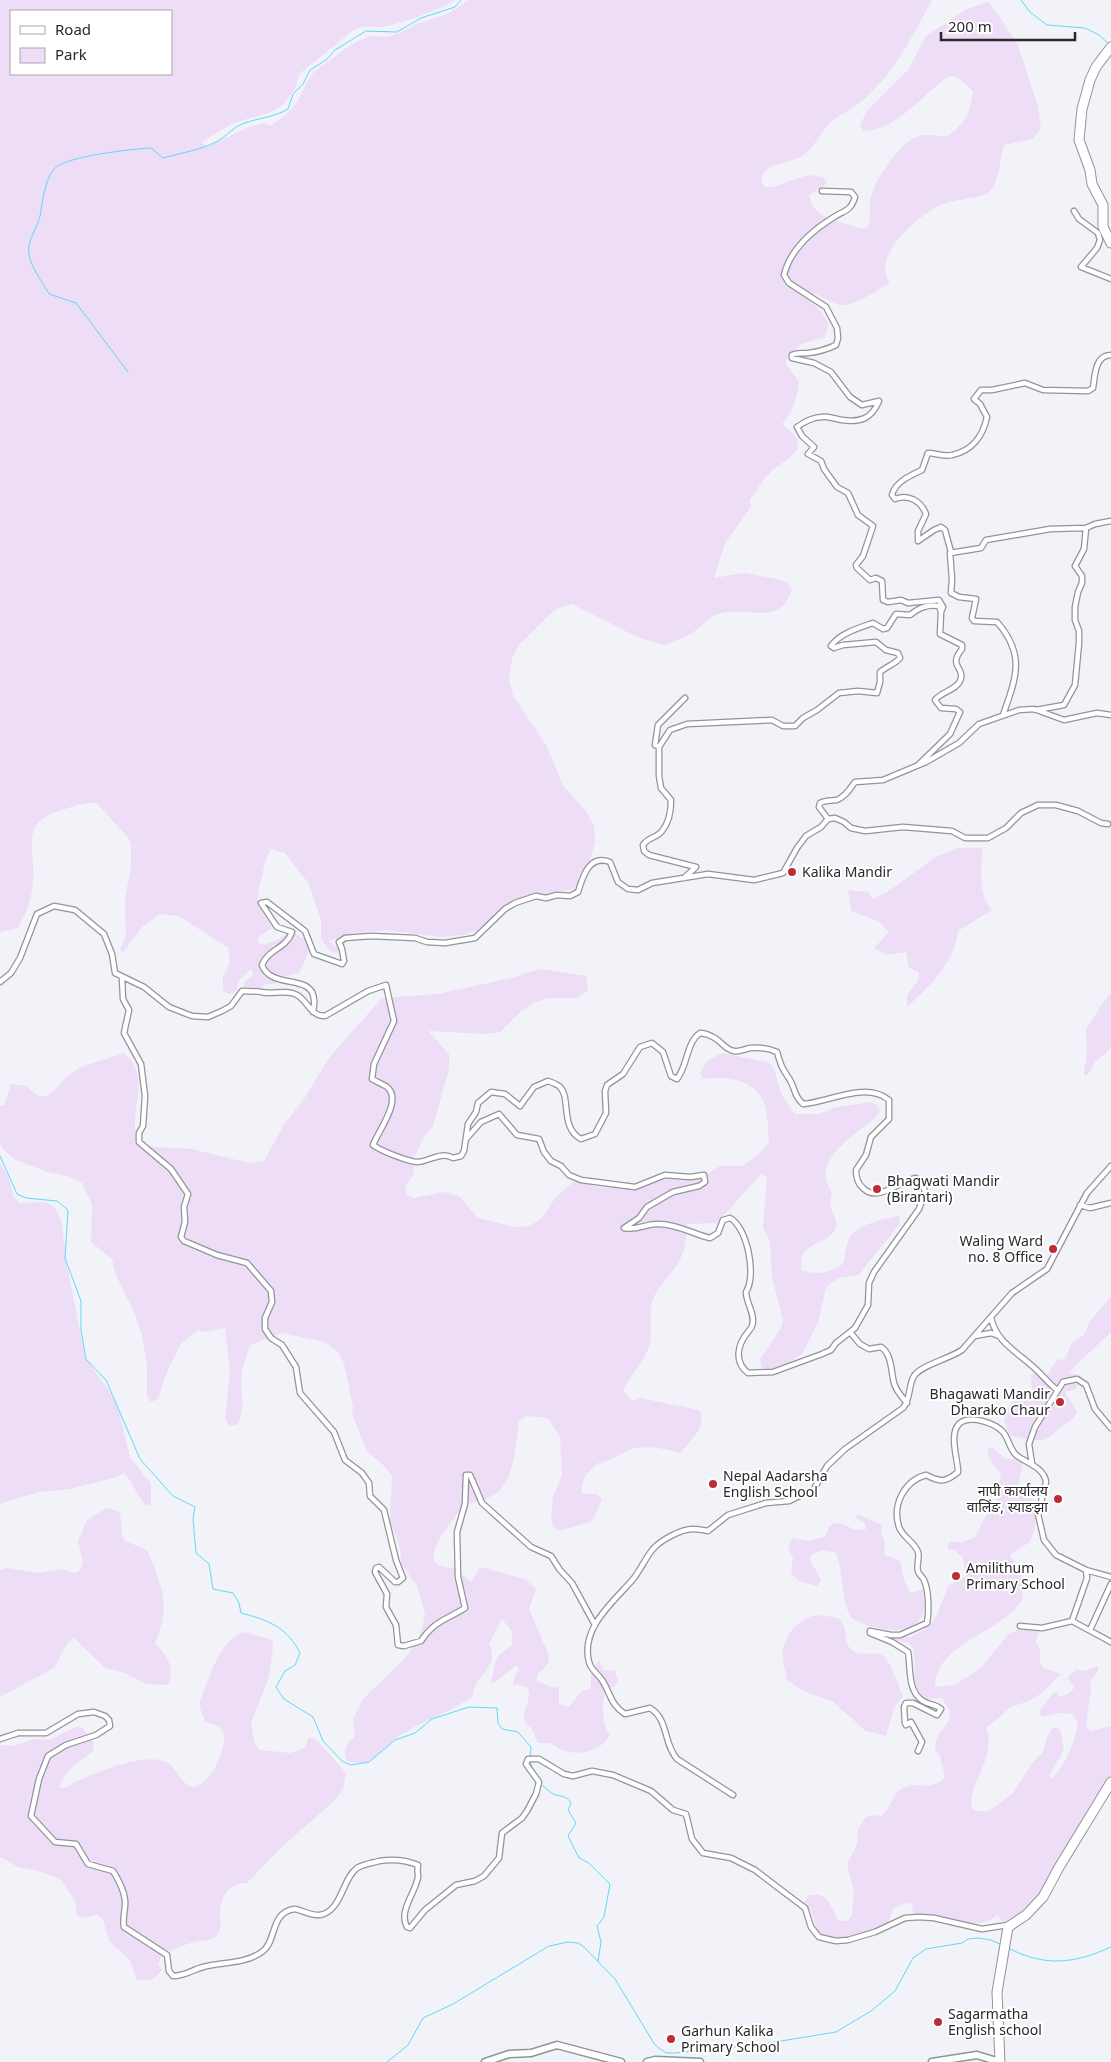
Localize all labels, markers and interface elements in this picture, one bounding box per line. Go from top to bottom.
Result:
legend [10,10,172,75]
scale bar [941,10,1075,42]
text: 200 m [948,16,992,36]
text: Road [55,19,91,39]
text: Park [55,44,87,64]
place label: Kalika Mandir [802,862,892,881]
marker: Kalika Mandir [786,866,798,878]
place label: Bhagwati Mandir (Birantari) [887,1171,1000,1206]
marker: Bhagwati Mandir (Birantari) [871,1183,883,1195]
place label: Waling Ward no. 8 Office [960,1231,1043,1266]
marker: Waling Ward no. 8 Office [1047,1243,1059,1255]
place label: Bhagawati Mandir Dharako Chaur [930,1384,1050,1419]
marker: Bhagawati Mandir Dharako Chaur [1054,1396,1066,1408]
place label: Nepal Aadarsha English School [723,1466,828,1501]
marker: Nepal Aadarsha English School [707,1478,719,1490]
place label: नापी कार्यालय वालिंङ, स्याङझा [967,1481,1049,1516]
marker: नापी कार्यालय वालिंङ, स्याङझा [1052,1493,1064,1505]
place label: Amilithum Primary School [966,1558,1065,1593]
marker: Amilithum Primary School [950,1570,962,1582]
place label: Sagarmatha English school [948,2004,1042,2039]
marker: Sagarmatha English school [932,2016,944,2028]
place label: Garhun Kalika Primary School [681,2021,780,2056]
marker: Garhun Kalika Primary School [665,2033,677,2045]

